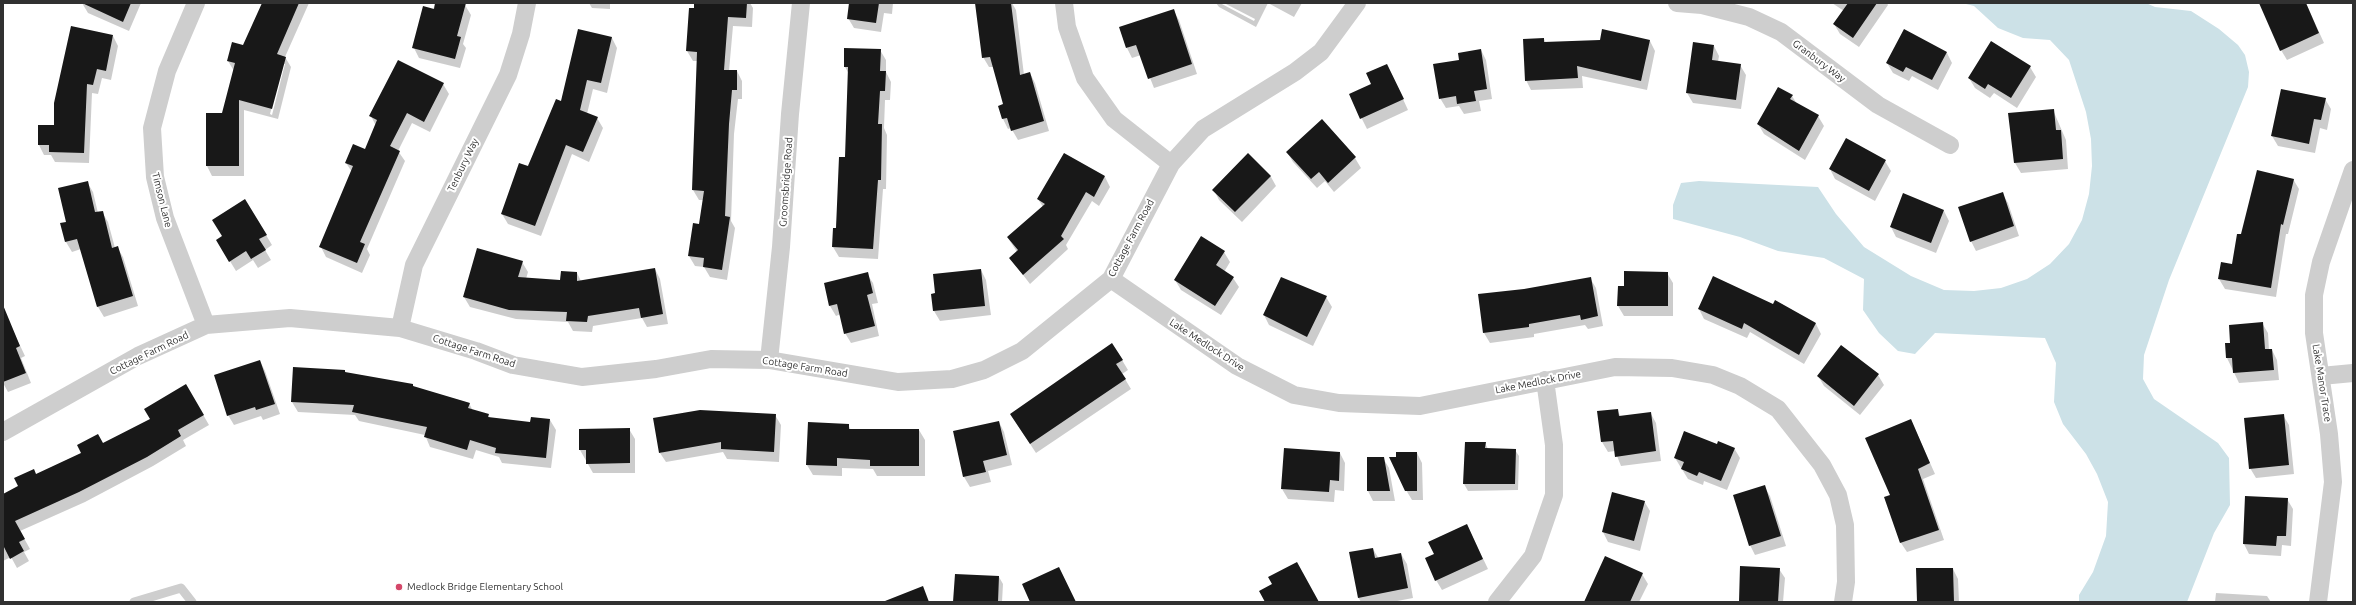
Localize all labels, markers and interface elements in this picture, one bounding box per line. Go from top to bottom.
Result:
street label: Granbury Way [1790,37,1848,85]
street label: Tenbury Way [445,136,481,194]
street label: Groomsbridge Road [777,137,795,227]
street label: Timson Lane [149,171,175,229]
street label: Cottage Farm Road [1105,197,1157,279]
street label: Lake Medlock Drive [1167,316,1247,374]
street label: Cottage Farm Road [108,329,190,377]
street label: Cottage Farm Road [431,332,517,370]
street label: Lake Manor Trace [2310,343,2334,423]
street label: Cottage Farm Road [761,354,849,380]
street label: Lake Medlock Drive [1494,368,1582,396]
place label: Medlock Bridge Elementary School [407,581,563,593]
marker: Medlock Bridge Elementary School [394,582,404,592]

